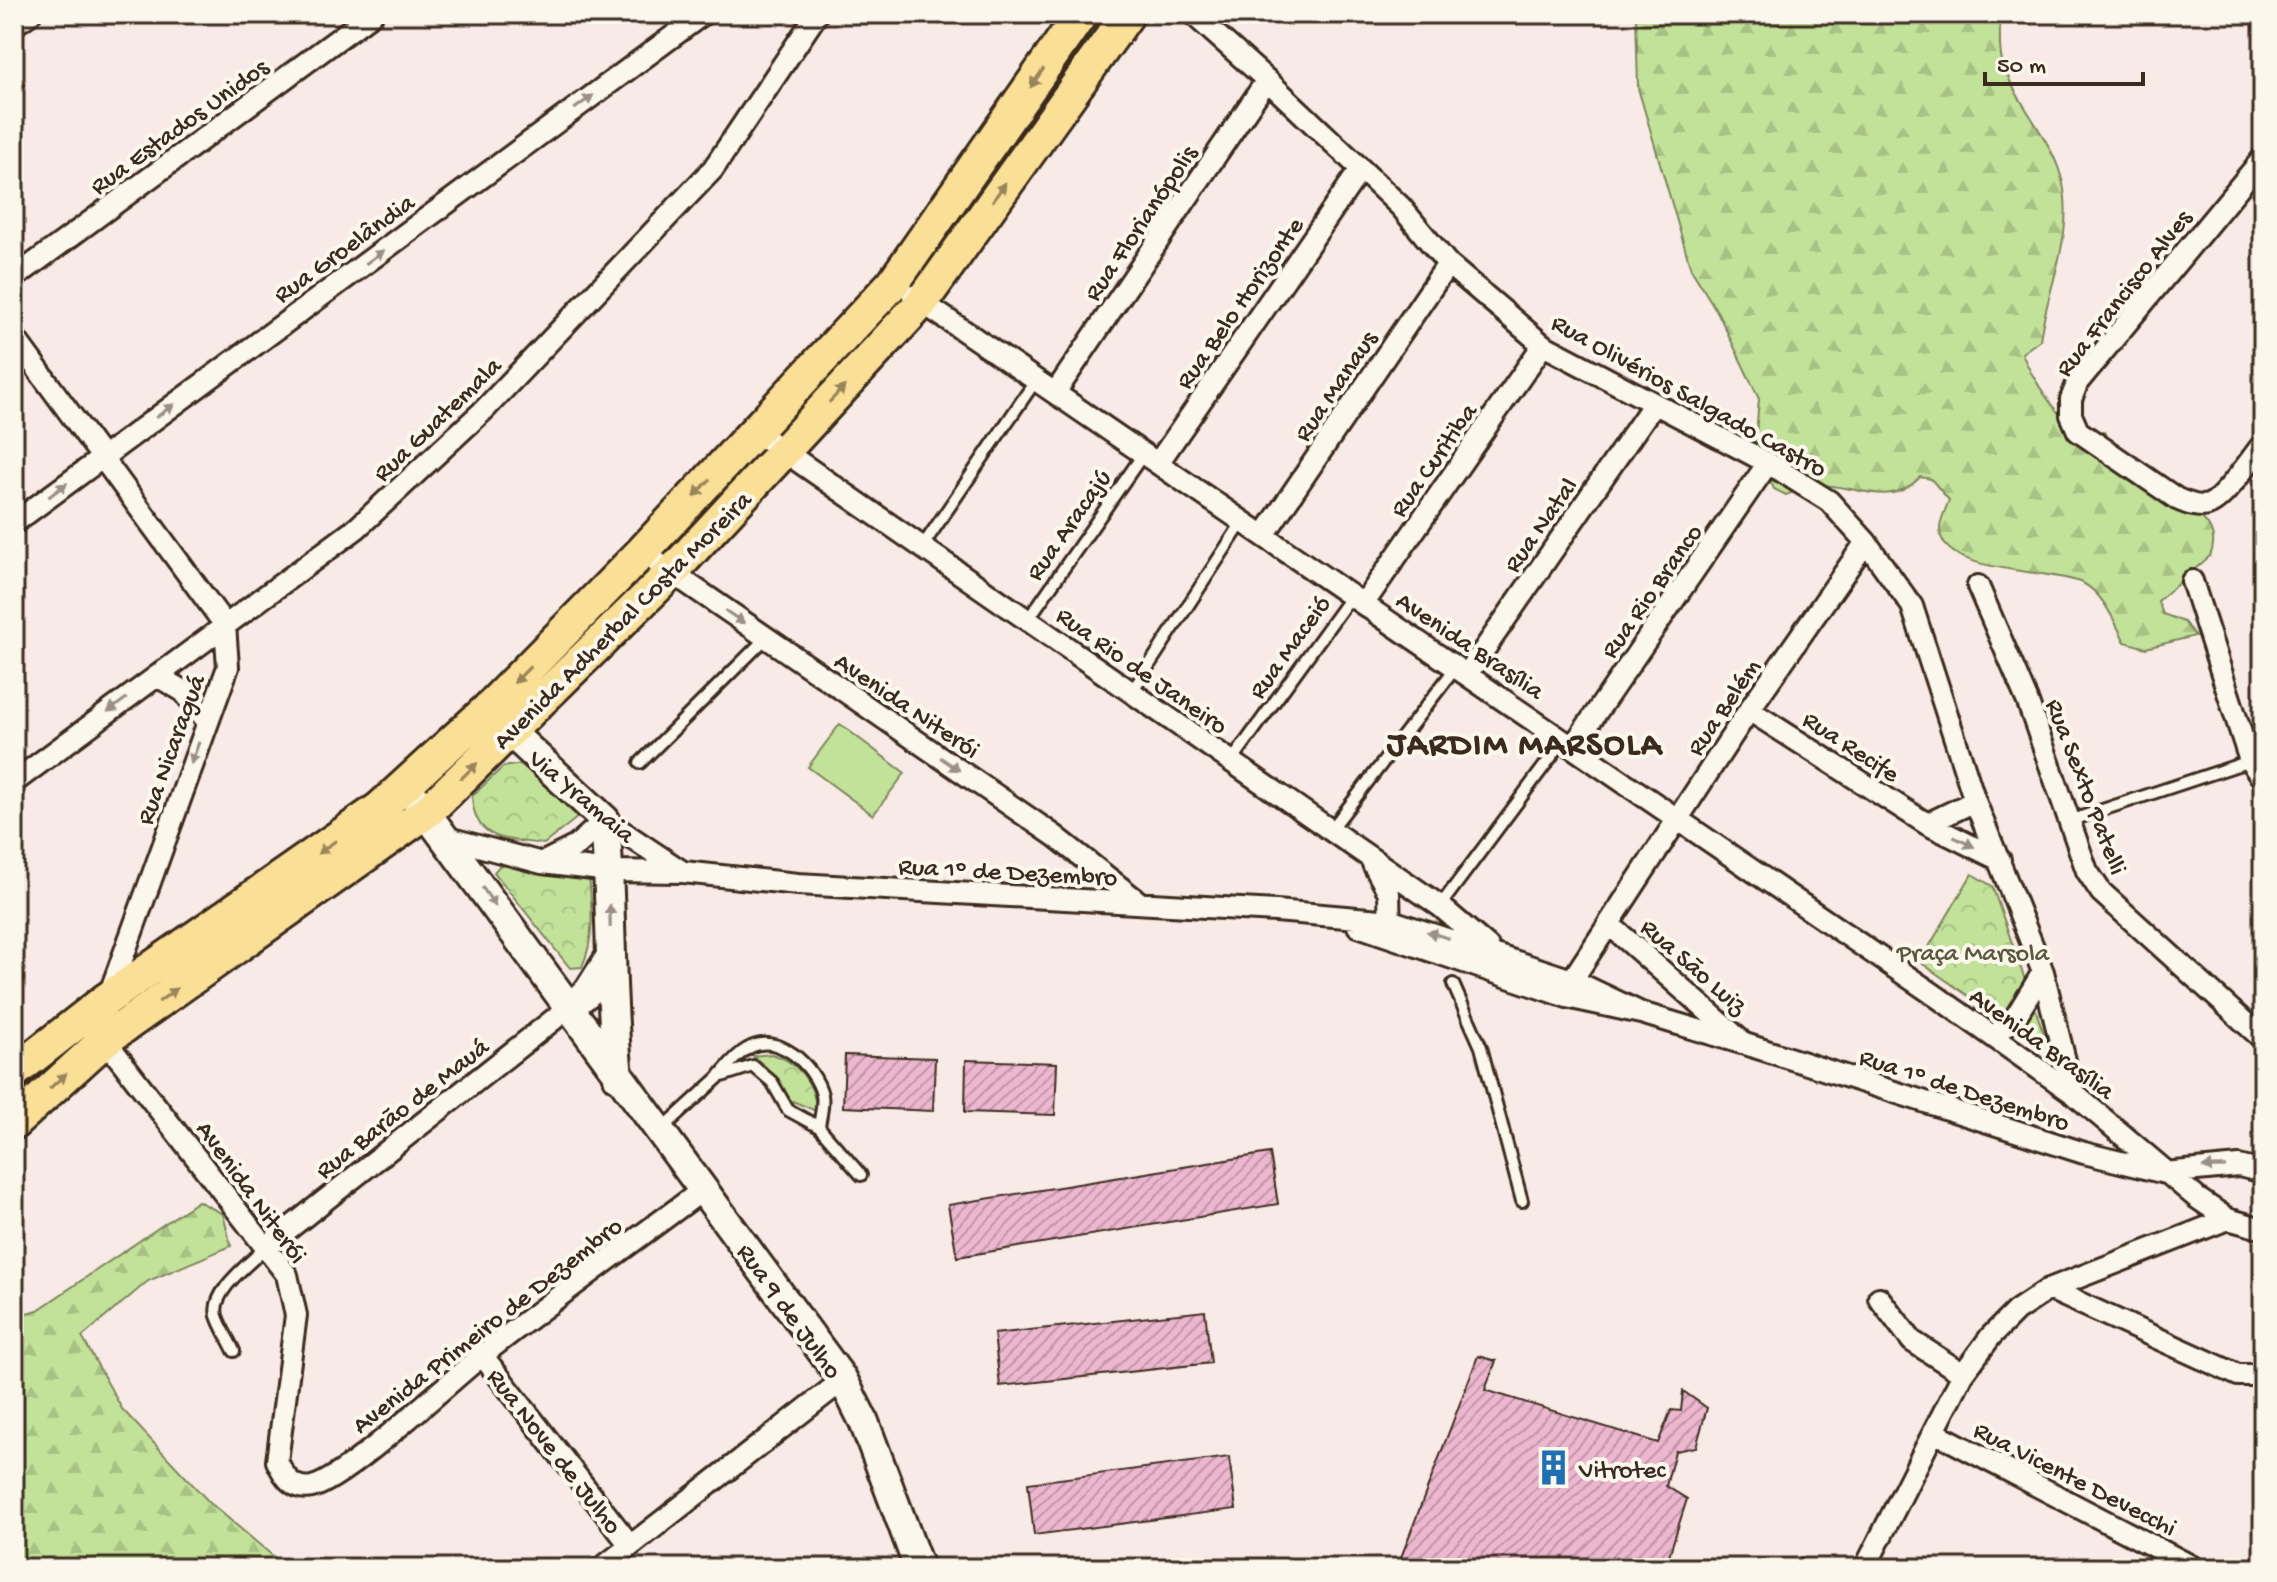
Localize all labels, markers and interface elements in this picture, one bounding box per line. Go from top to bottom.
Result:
scale bar [1985,36,2143,86]
street label: Rua Estados Unidos [85,53,277,204]
text: 50 m [1997,53,2046,82]
one-way arrow [1030,67,1045,88]
one-way arrow [573,95,594,111]
street label: Rua Florianópolis [1079,140,1207,308]
one-way arrow [991,181,1006,202]
street label: Rua Groelândia [269,188,423,312]
street label: Rua Francisco Alves [2051,204,2201,385]
street label: Rua Belo Horizonte [1171,212,1313,397]
one-way arrow [364,249,385,265]
street label: Rua Olivérios Salgado Castro [1545,309,1831,487]
street label: Rua Manaus [1289,325,1387,449]
street label: Rua Guatemala [368,351,511,490]
one-way arrow [828,385,846,404]
street label: Rua Curitiba [1385,397,1487,525]
one-way arrow [155,404,176,419]
street label: Rua Aracajú [1021,465,1120,588]
street label: Rua Natal [1499,473,1587,580]
one-way arrow [694,479,712,498]
one-way arrow [48,483,68,499]
street label: Avenida Adherbal Costa Moreira [488,485,761,758]
street label: Rua Rio Branco [1596,519,1711,666]
street label: Avenida Brasília [1389,587,1550,710]
street label: Rua Maceió [1244,591,1340,706]
street label: Rua Rio de Janeiro [1049,602,1232,743]
one-way arrow [725,609,746,624]
street label: Avenida Niterói [827,648,984,768]
street label: Rua Belém [1682,654,1770,763]
one-way arrow [513,665,531,684]
street label: Rua Nicaraguá [132,670,215,830]
street label: Rua Sexto Patelli [2036,695,2132,880]
one-way arrow [107,696,128,712]
street label: Rua Recife [1795,706,1904,792]
district label: JARDIM MARSOLA [1386,727,1664,767]
one-way arrow [188,741,201,765]
street label: Via Yramaia [520,744,641,853]
one-way arrow [939,756,961,771]
one-way arrow [459,763,478,781]
one-way arrow [1952,835,1975,849]
one-way arrow [316,839,338,855]
street label: Rua 1º de Dezembro [897,853,1118,896]
one-way arrow [481,887,496,908]
one-way arrow [604,903,617,928]
street label: Rua São Luiz [1632,914,1753,1024]
one-way arrow [1426,928,1450,941]
park label: Praça Marsola [1896,940,2051,971]
street label: Avenida Brasília [1962,983,2120,1110]
one-way arrow [158,988,179,1003]
street label: Rua Barão de Mauá [311,1032,498,1188]
street label: Rua 1º de Dezembro [1855,1044,2073,1141]
one-way arrow [49,1072,68,1090]
street label: Avenida Niterói [187,1116,312,1271]
one-way arrow [2201,1160,2226,1173]
street label: Avenida Primeiro de Dezembro [347,1212,630,1443]
street label: Rua 9 de Julho [728,1239,847,1386]
street label: Rua Nove de Julho [478,1364,627,1542]
street label: Rua Vicente Devecchi [1967,1416,2181,1546]
building icon: Vitrotec [1534,1449,1572,1487]
place label: Vitrotec [1578,1457,1666,1488]

